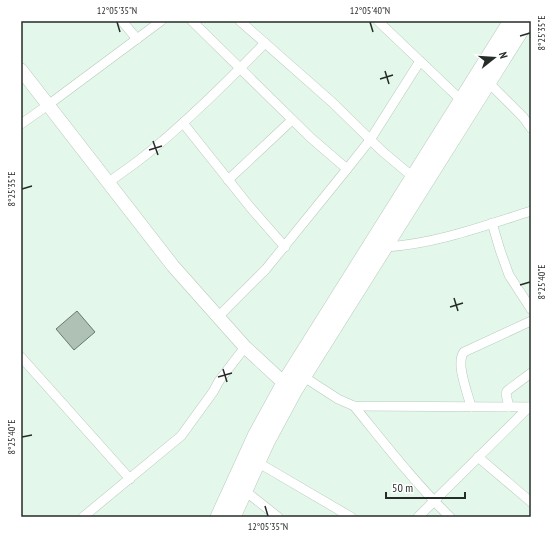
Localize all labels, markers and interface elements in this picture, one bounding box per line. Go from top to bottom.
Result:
text: 12°05'35"N [97,4,137,17]
text: 12°05'40"N [350,4,390,17]
text: 8°25'35"E [535,16,548,50]
north arrow [474,38,514,78]
text: N [496,50,511,60]
text: 8°25'35"E [5,172,18,206]
text: 8°25'40"E [535,265,548,299]
text: 8°25'40"E [5,420,18,454]
scale bar [386,474,465,500]
text: 50 m [392,480,413,495]
text: 12°05'35"N [248,520,288,533]

